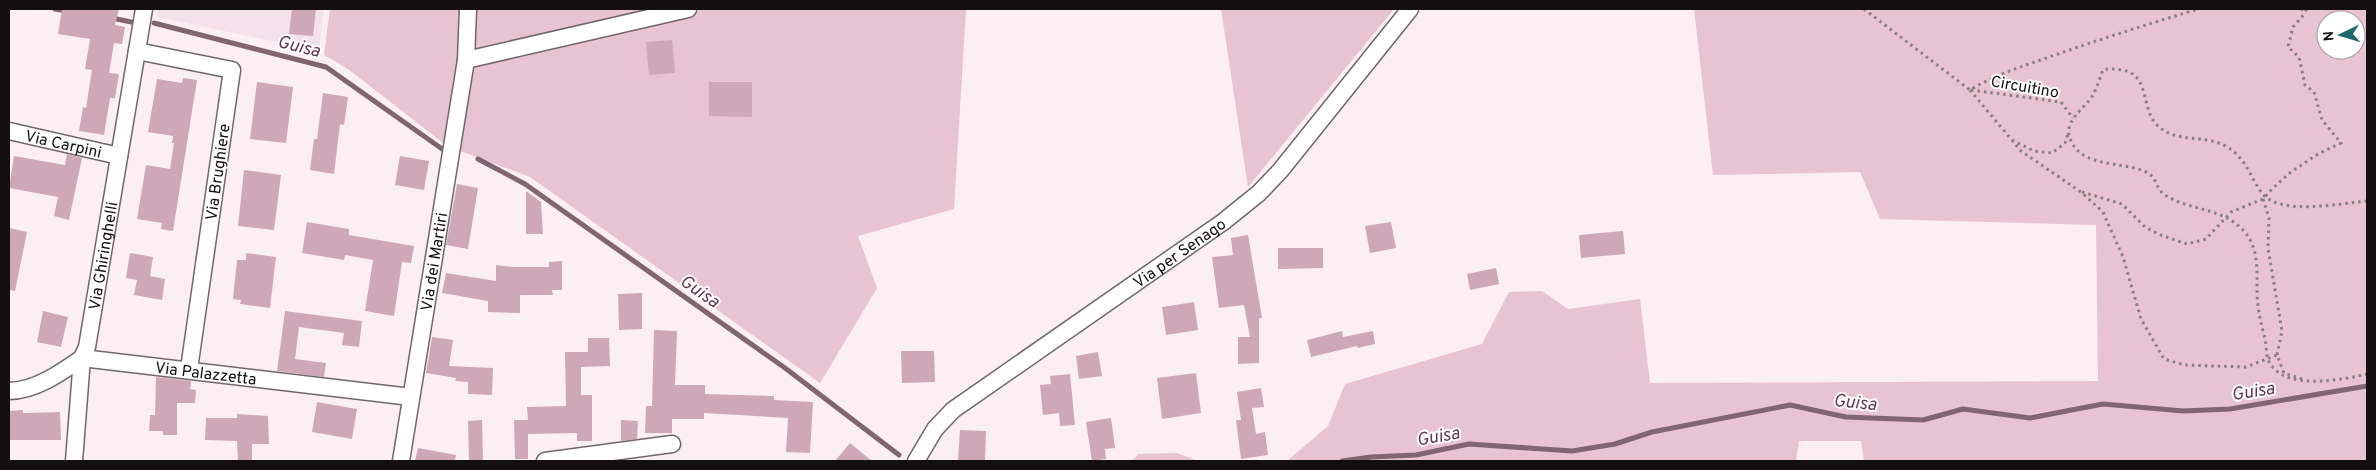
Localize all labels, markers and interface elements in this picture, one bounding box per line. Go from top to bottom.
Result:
north arrow [2316,10,2366,60]
text: N [2321,30,2338,42]
water label: Guisa [275,31,323,64]
street label: Circuitino [1989,72,2060,104]
street label: Via Brughiere [202,123,236,222]
street label: Via Carpini [23,127,103,164]
street label: Via Ghiringhelli [85,200,123,312]
street label: Via dei Martiri [417,211,453,313]
street label: Via per Senago [1130,215,1231,293]
water label: Guisa [675,270,724,314]
street label: Via Palazzetta [154,359,257,391]
water label: Guisa [2230,378,2277,407]
water label: Guisa [1832,390,1878,417]
water label: Guisa [1415,422,1462,453]

